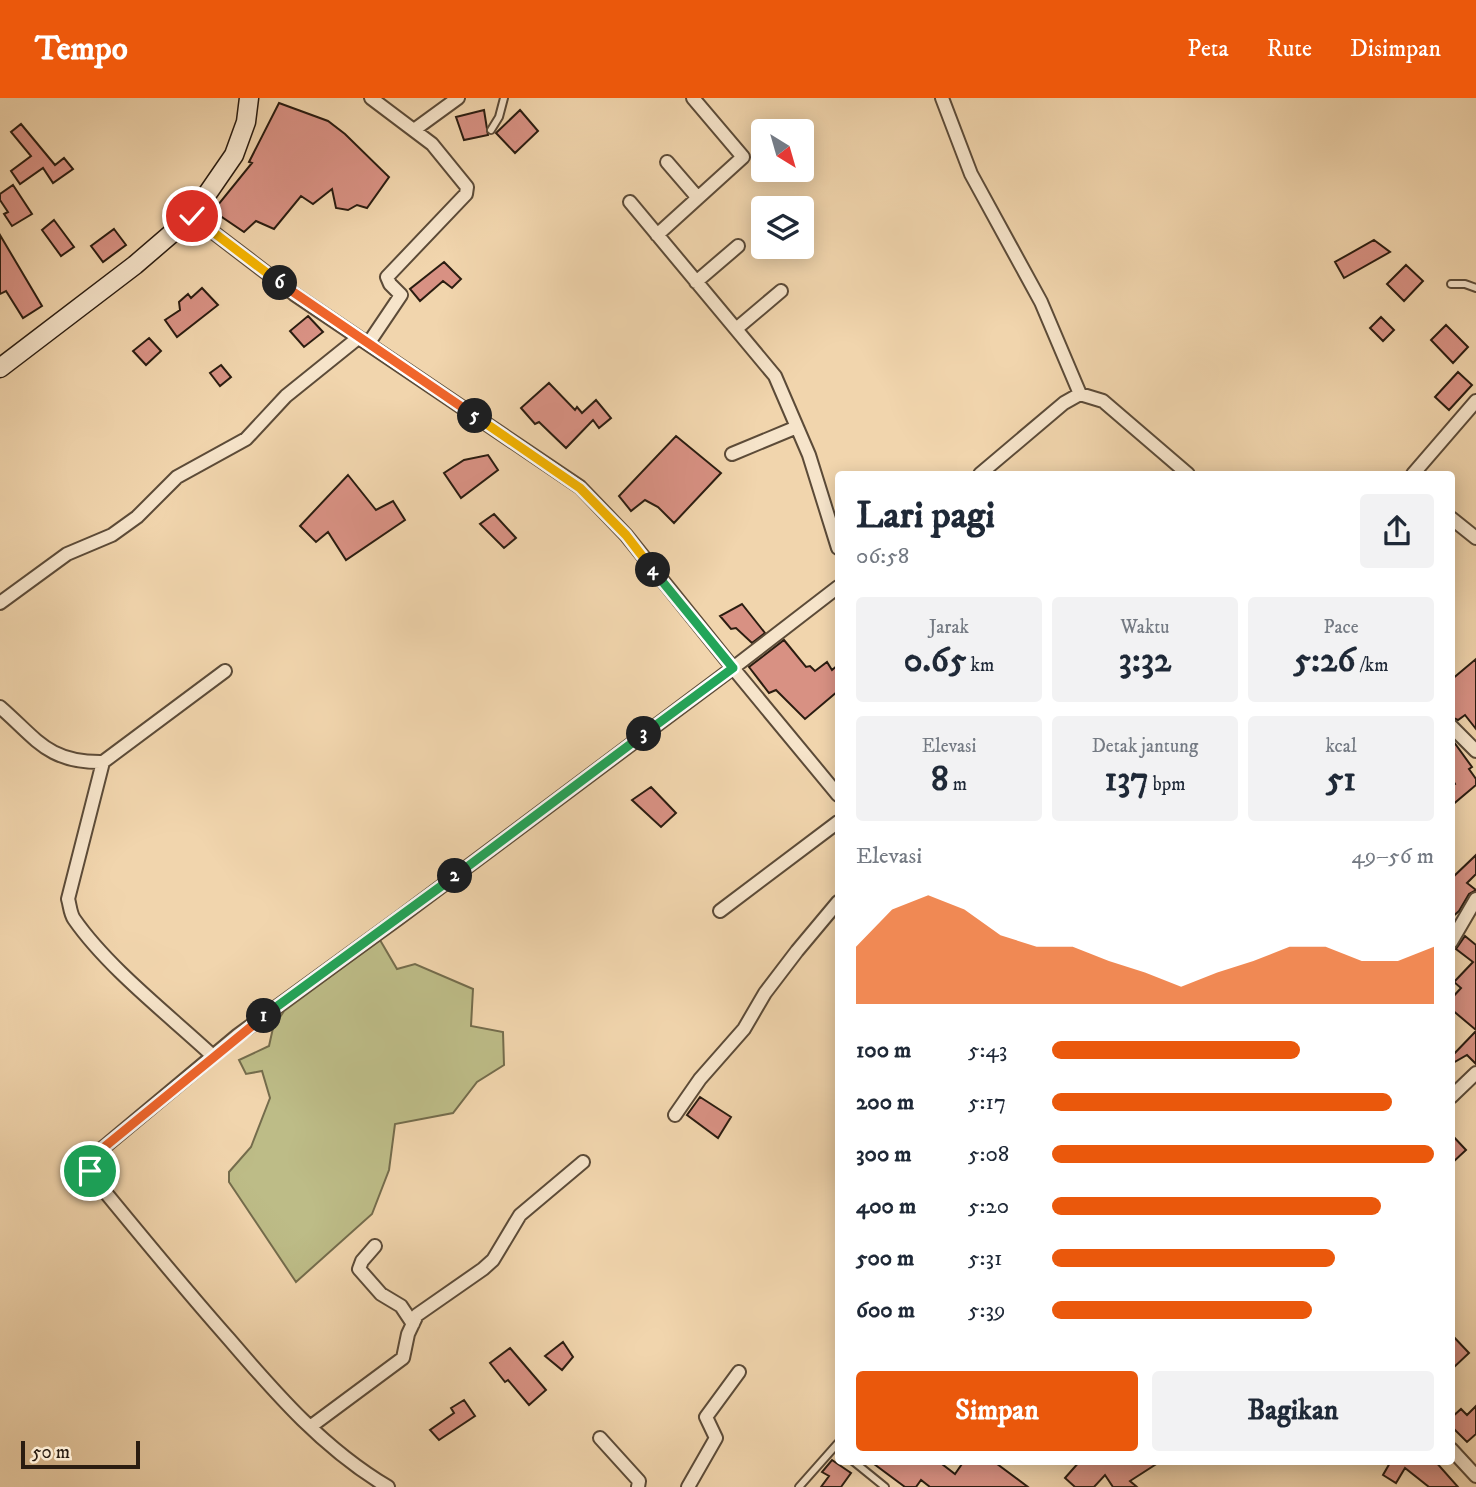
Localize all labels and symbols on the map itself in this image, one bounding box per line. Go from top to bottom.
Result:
north arrow [751,119,814,182]
pin [162,186,222,246]
pin: 6 [262,266,298,300]
pin: 5 [458,398,492,434]
pin: 4 [636,552,670,588]
pin: 3 [626,716,662,752]
pin: 2 [438,858,472,894]
pin: 1 [246,998,282,1034]
pin [60,1141,120,1201]
scale bar [21,1438,140,1470]

